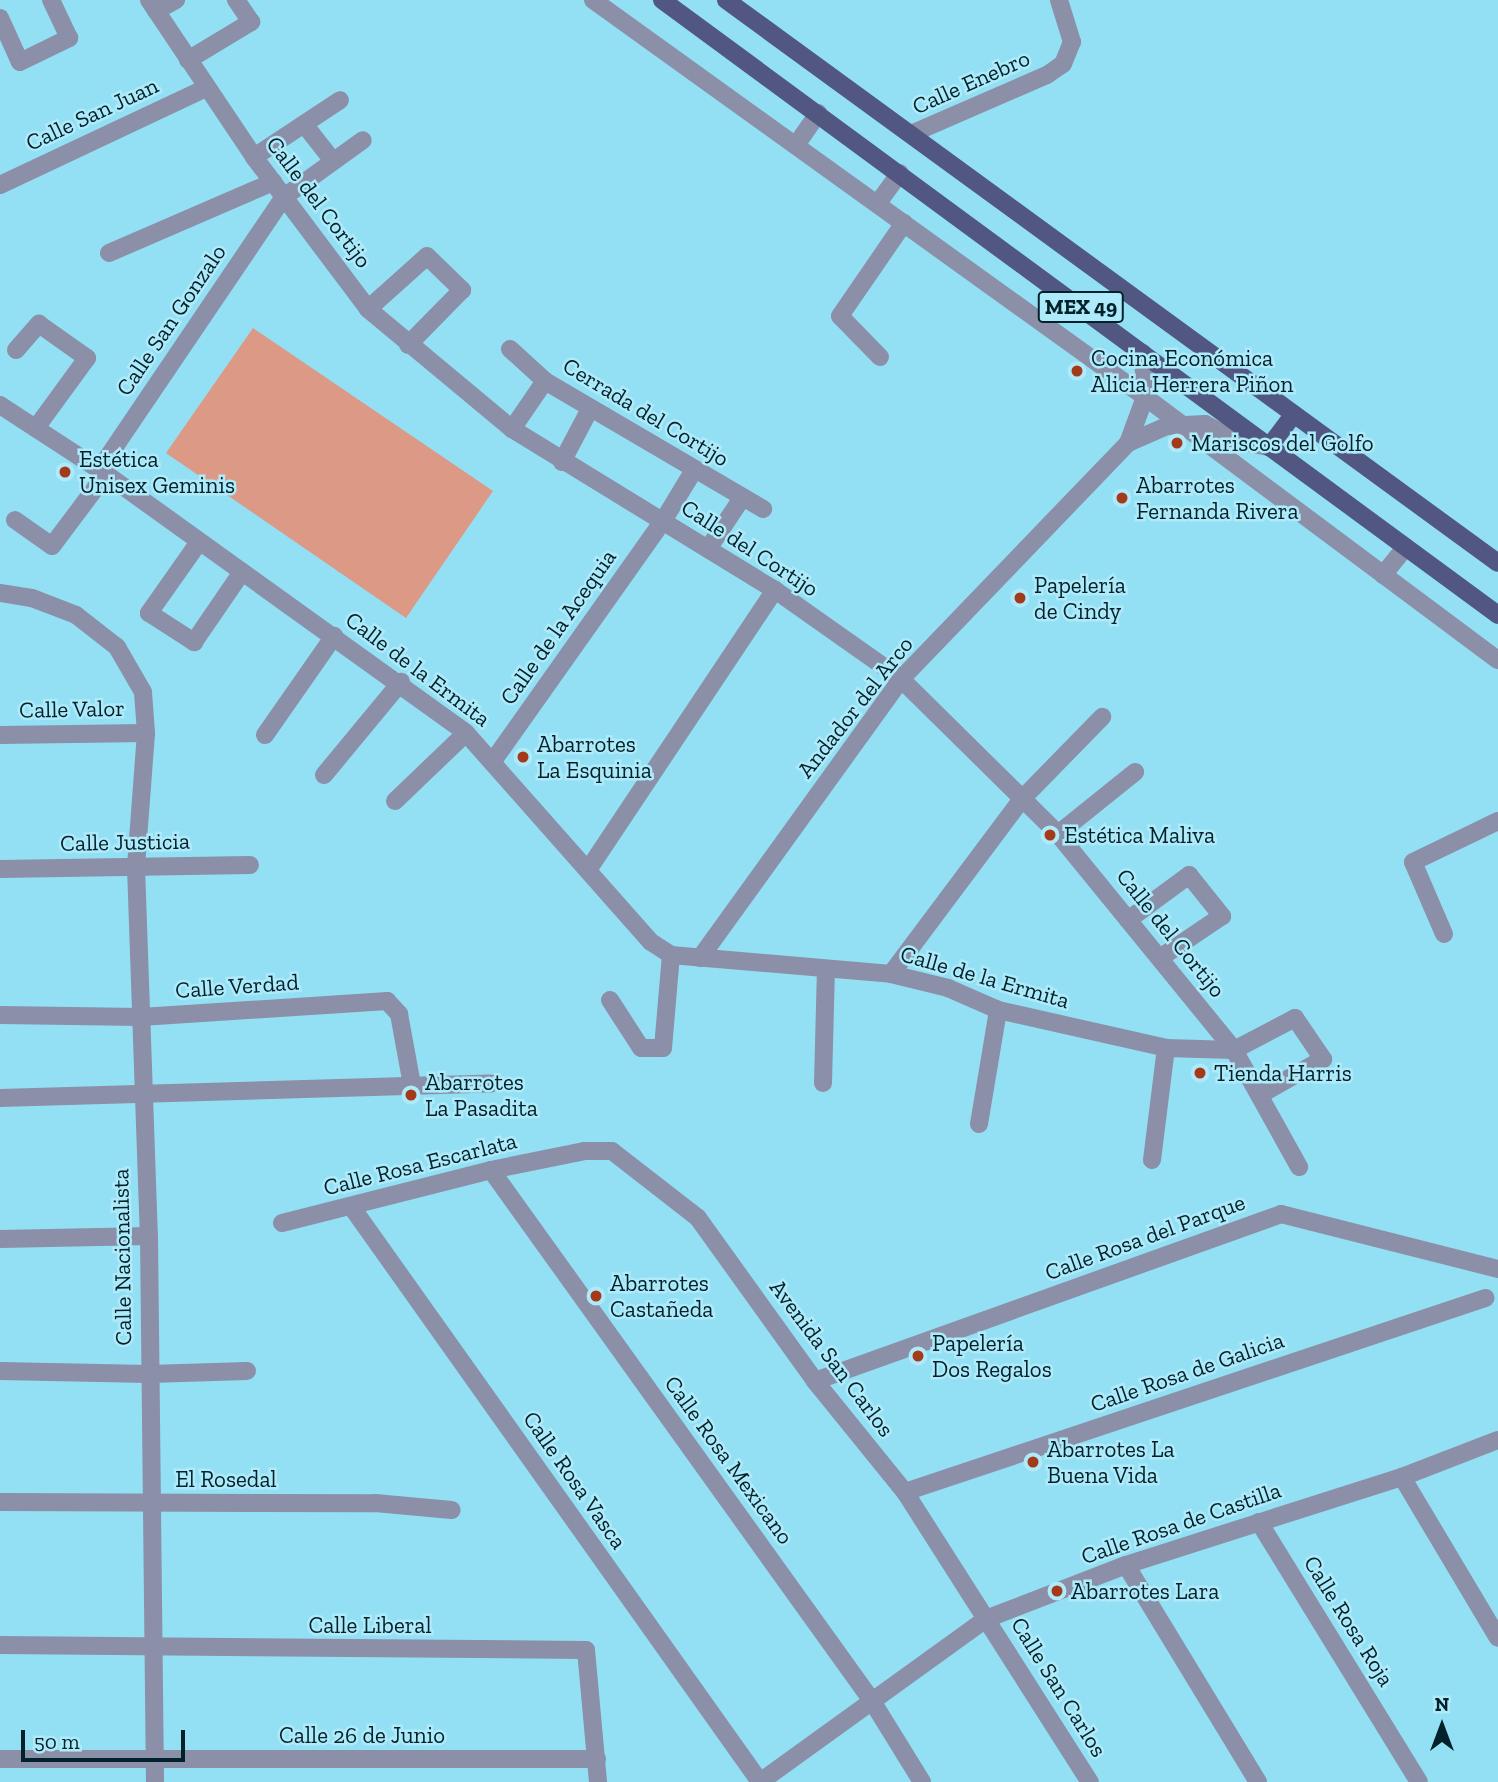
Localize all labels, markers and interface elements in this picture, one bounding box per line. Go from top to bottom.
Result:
street label: Calle Enebro [908,44,1034,120]
street label: Calle San Juan [21,71,163,157]
street label: Calle del Cortijo [260,131,378,273]
street label: Calle San Gonzalo [110,239,232,401]
road number: MEX 49 [1037,290,1125,324]
place label: Cocina Económica Alicia Herrera Piñon [1091,344,1293,398]
street label: Cerrada del Cortijo [558,352,734,472]
marker: Cocina Económica Alicia Herrera Piñon [1069,363,1085,379]
place label: Mariscos del Golfo [1191,429,1374,457]
marker: Mariscos del Golfo [1169,435,1185,451]
place label: Estética Unisex Geminis [79,445,235,499]
marker: Estética Unisex Geminis [57,464,73,480]
place label: Abarrotes Fernanda Rivera [1136,471,1298,525]
marker: Abarrotes Fernanda Rivera [1114,490,1130,506]
street label: Calle del Cortijo [676,493,824,603]
street label: Calle de la Acequia [494,544,622,710]
place label: Papelería de Cindy [1034,571,1126,625]
marker: Papelería de Cindy [1012,590,1028,606]
street label: Calle de la Ermita [340,605,496,733]
street label: Andador del Arco [791,630,919,784]
street label: Calle Valor [19,694,125,724]
place label: Abarrotes La Esquinia [537,730,652,784]
marker: Abarrotes La Esquinia [515,749,531,765]
place label: Estética Maliva [1064,821,1215,849]
street label: Calle Justicia [60,827,190,857]
marker: Estética Maliva [1042,827,1058,843]
street label: Calle del Cortijo [1111,863,1231,1003]
street label: Calle de la Ermita [897,940,1073,1014]
street label: Calle Verdad [174,968,300,1004]
place label: Tienda Harris [1214,1059,1352,1087]
marker: Tienda Harris [1192,1065,1208,1081]
place label: Abarrotes La Pasadita [425,1068,538,1122]
marker: Abarrotes La Pasadita [403,1087,419,1103]
street label: Calle Rosa Escarlata [321,1127,519,1201]
street label: Calle Nacionalista [107,1168,137,1346]
street label: Calle Rosa del Parque [1041,1188,1249,1286]
place label: Abarrotes Castañeda [610,1269,713,1323]
street label: Avenida San Carlos [764,1274,900,1442]
marker: Abarrotes Castañeda [588,1288,604,1304]
street label: Calle Rosa de Galicia [1087,1326,1287,1418]
place label: Papelería Dos Regalos [932,1329,1052,1383]
marker: Papelería Dos Regalos [910,1348,926,1364]
street label: Calle Rosa Mexicano [659,1370,799,1550]
street label: Calle Rosa Vasca [517,1405,633,1555]
place label: Abarrotes La Buena Vida [1047,1435,1175,1489]
marker: Abarrotes La Buena Vida [1025,1454,1041,1470]
street label: El Rosedal [175,1465,277,1493]
street label: Calle Rosa de Castilla [1078,1476,1284,1570]
street label: Calle Rosa Roja [1298,1551,1400,1691]
place label: Abarrotes Lara [1071,1577,1219,1605]
marker: Abarrotes Lara [1049,1583,1065,1599]
street label: Calle Liberal [308,1611,432,1639]
street label: Calle San Carlos [1005,1612,1113,1762]
north arrow [1407,1691,1477,1761]
text: N [1435,1693,1449,1716]
scale bar [24,1716,189,1760]
street label: Calle 26 de Junio [279,1721,445,1749]
text: 50 m [34,1729,80,1754]

